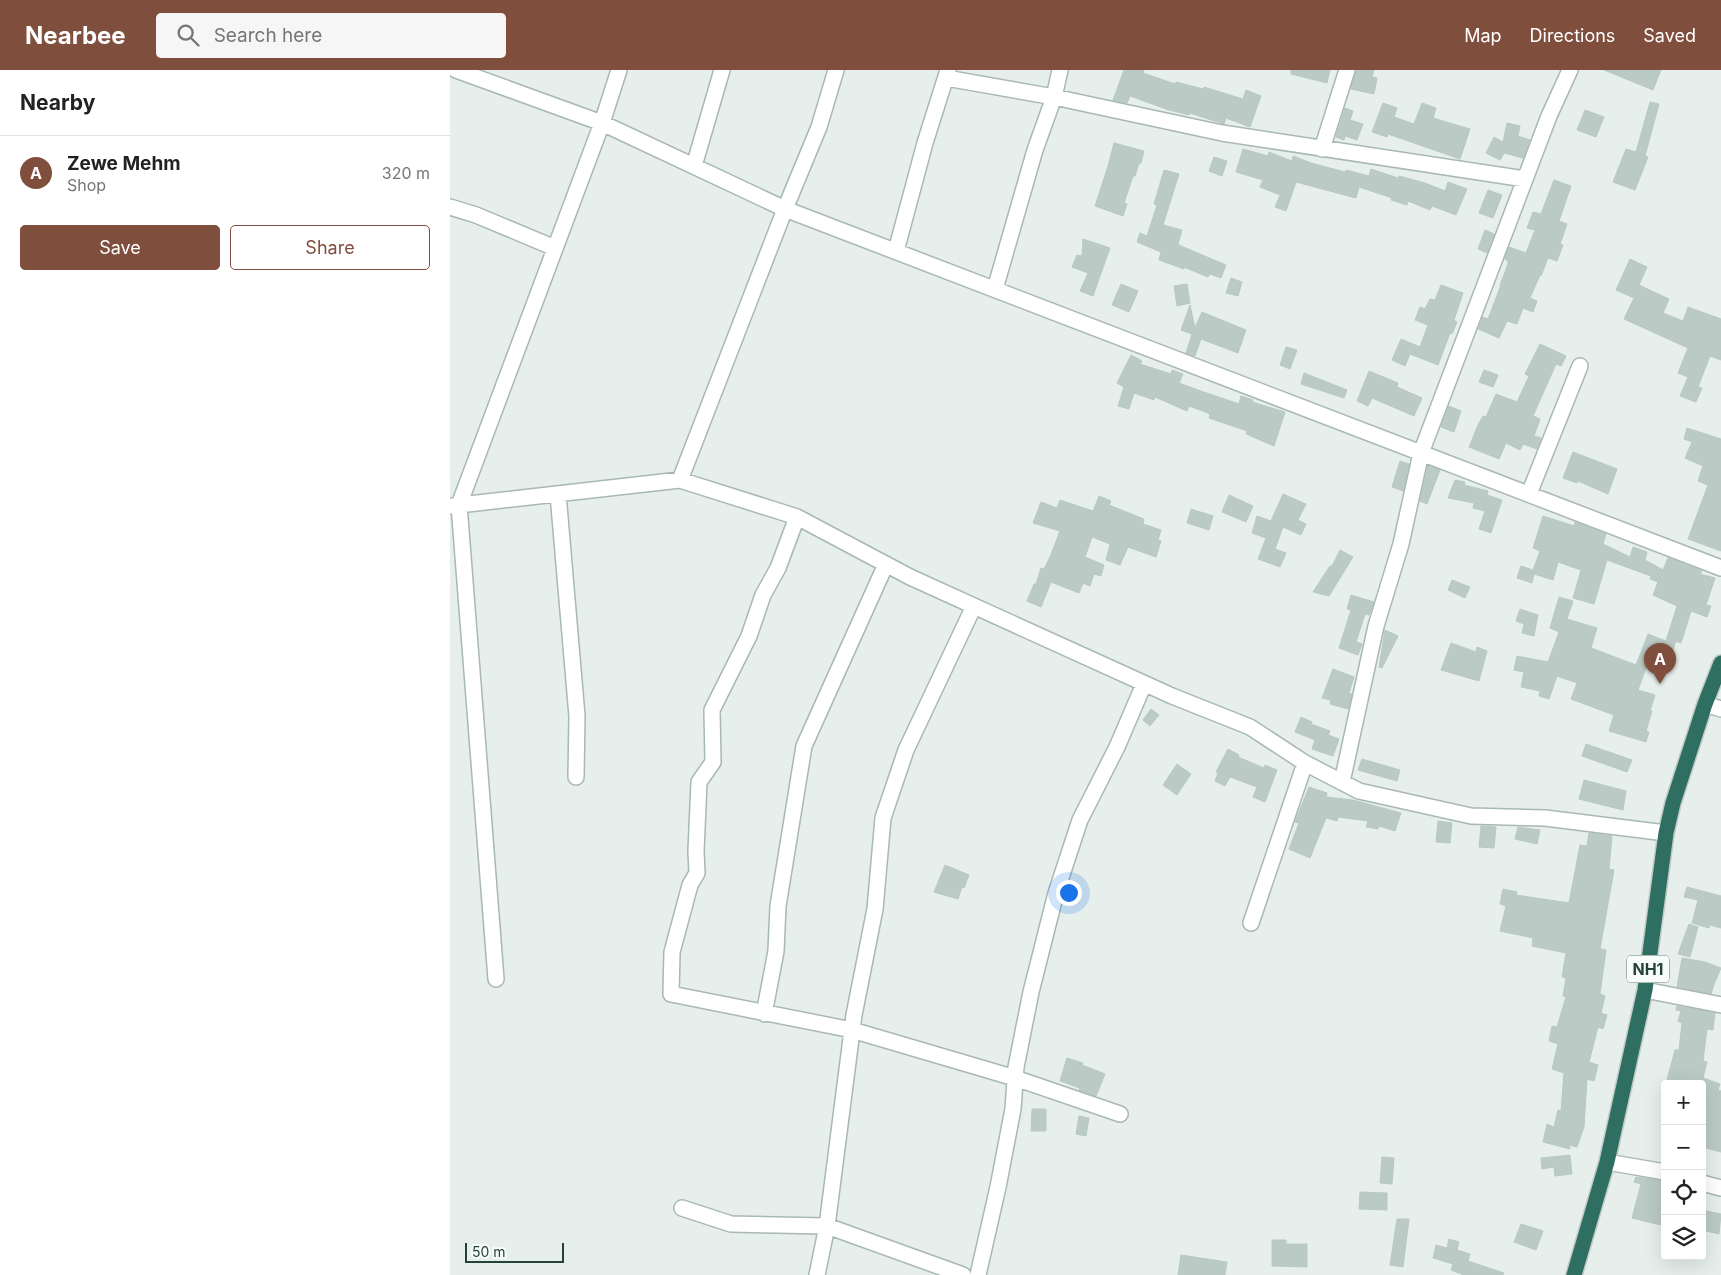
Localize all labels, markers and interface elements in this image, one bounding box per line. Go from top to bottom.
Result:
search box [156,13,506,58]
text: Nearbee [25,21,126,50]
icon: search [174,21,202,49]
text: Search here [214,24,322,47]
text: Map [1464,25,1502,46]
text: Directions [1530,25,1615,46]
text: Saved [1643,25,1696,46]
text: Nearby [20,90,95,115]
text: Zewe Mehm [67,152,181,175]
text: A [30,163,42,183]
text: 320 m [382,163,430,183]
text: Shop [67,175,106,195]
button: Save [20,225,220,270]
button: Share [230,225,430,270]
pin: A [1644,643,1676,684]
your location [1056,880,1082,906]
road number: NH1 [1627,956,1669,982]
map controls [1661,1080,1706,1260]
button: + [1661,1080,1706,1125]
button: − [1661,1125,1706,1170]
button: locate [1661,1170,1706,1215]
button: layers [1661,1215,1706,1260]
scale bar [465,1240,564,1263]
text: 50 m [472,1243,506,1260]

